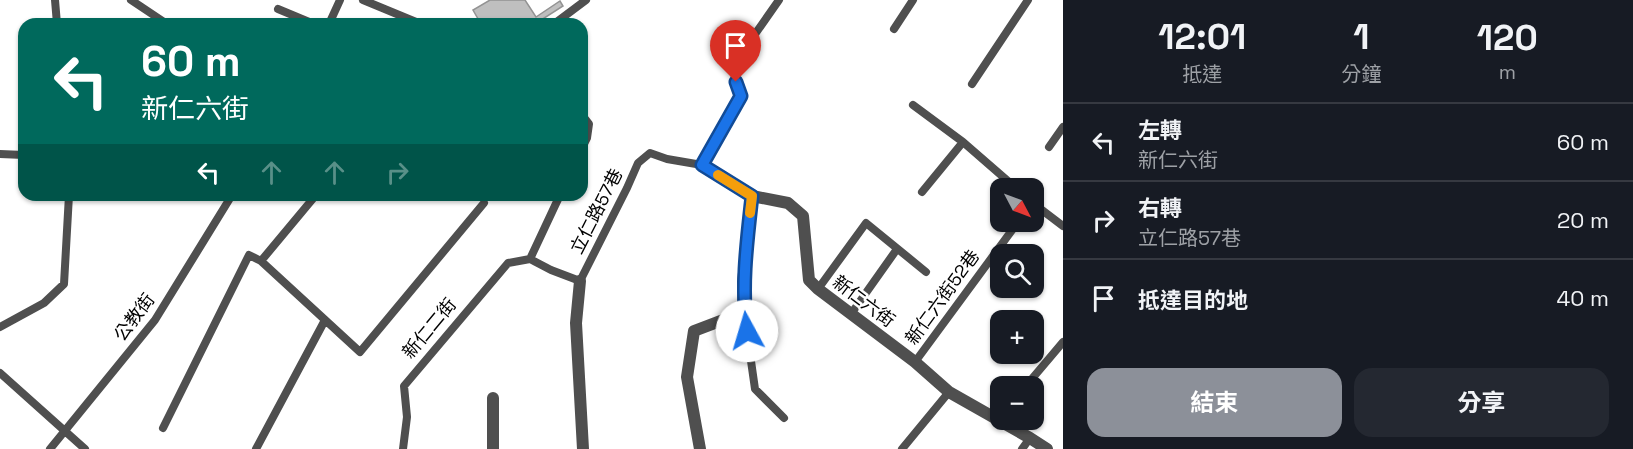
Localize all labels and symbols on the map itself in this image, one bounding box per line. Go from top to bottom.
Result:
pin [710,20,761,82]
street label: 立仁路57巷 [565,164,627,258]
north arrow [990,178,1044,232]
street label: 新仁六街52巷 [900,245,984,349]
street label: 新仁六街 [828,270,900,332]
street label: 公教街 [109,289,159,345]
street label: 新仁二街 [397,293,461,363]
position arrow [715,299,779,363]

